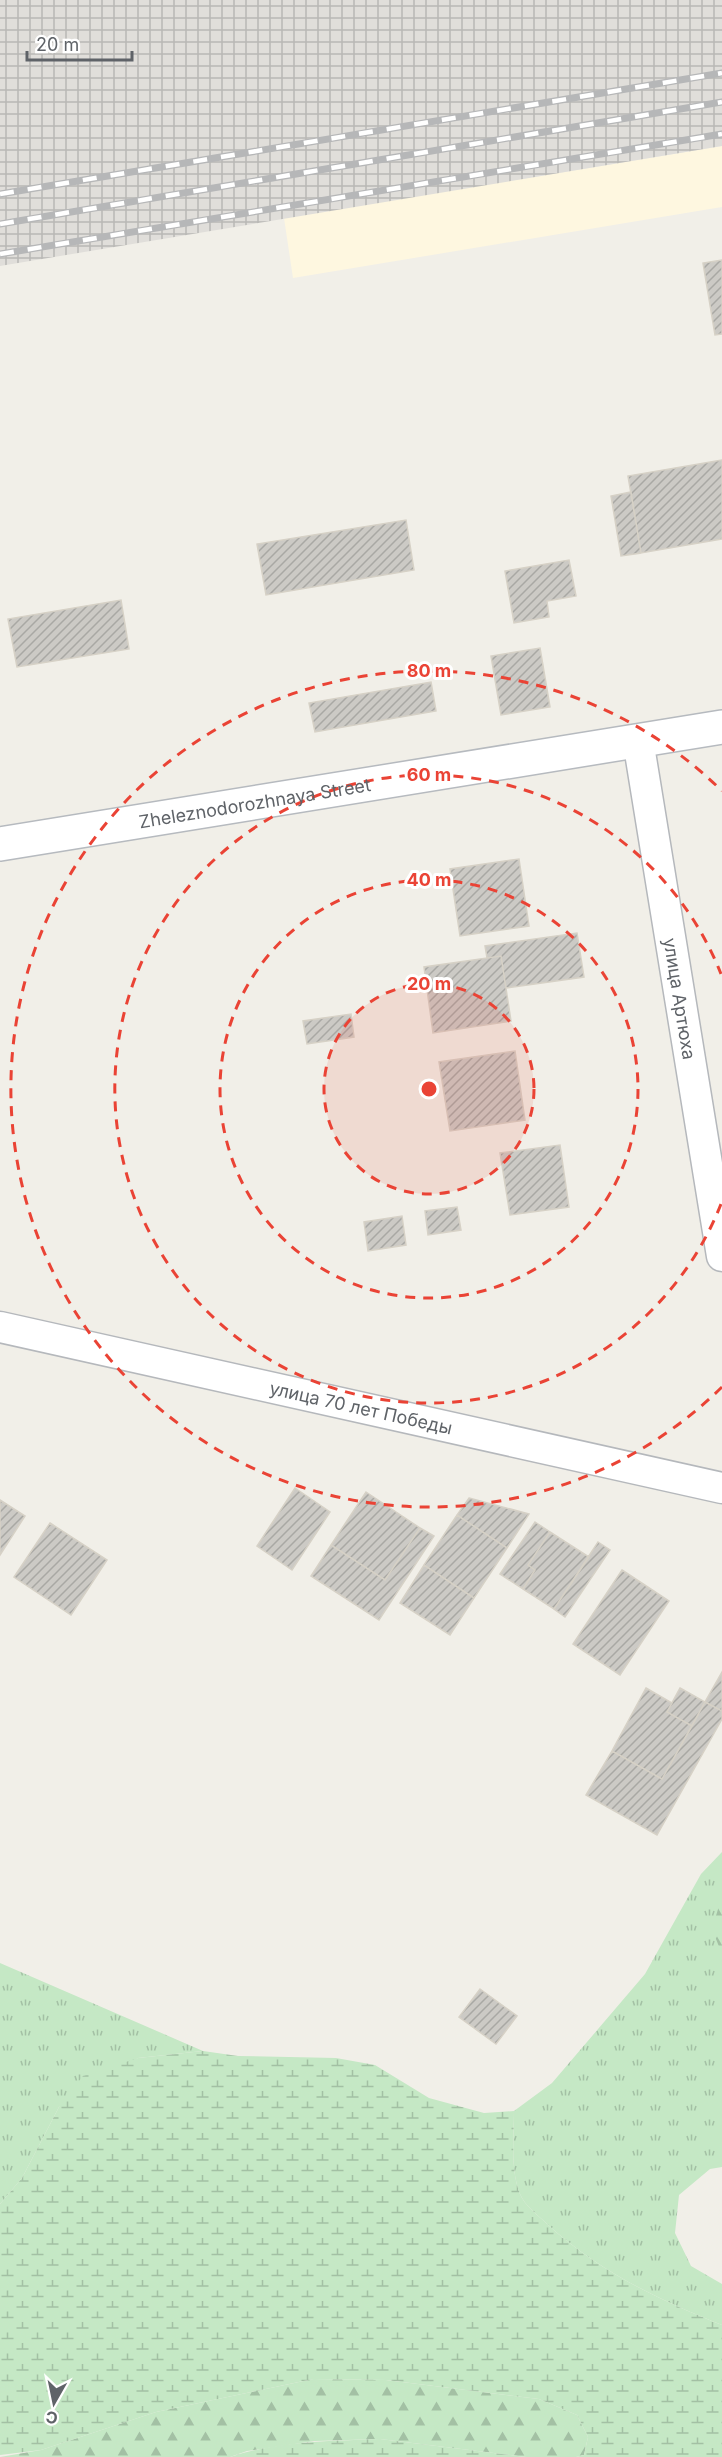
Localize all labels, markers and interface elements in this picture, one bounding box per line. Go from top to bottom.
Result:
scale bar [27,24,132,62]
text: 20 m [36,34,79,55]
text: 80 m [407,660,451,681]
text: 60 m [407,764,451,785]
street label: Zheleznodorozhnaya Street [137,774,372,832]
text: 40 m [407,869,452,890]
street label: улица Артюха [660,936,700,1061]
text: 20 m [407,973,451,994]
centre of rings [419,1079,439,1099]
street label: улица 70 лет Победы [268,1377,455,1438]
north arrow [24,2373,84,2433]
text: С [44,2407,59,2429]

